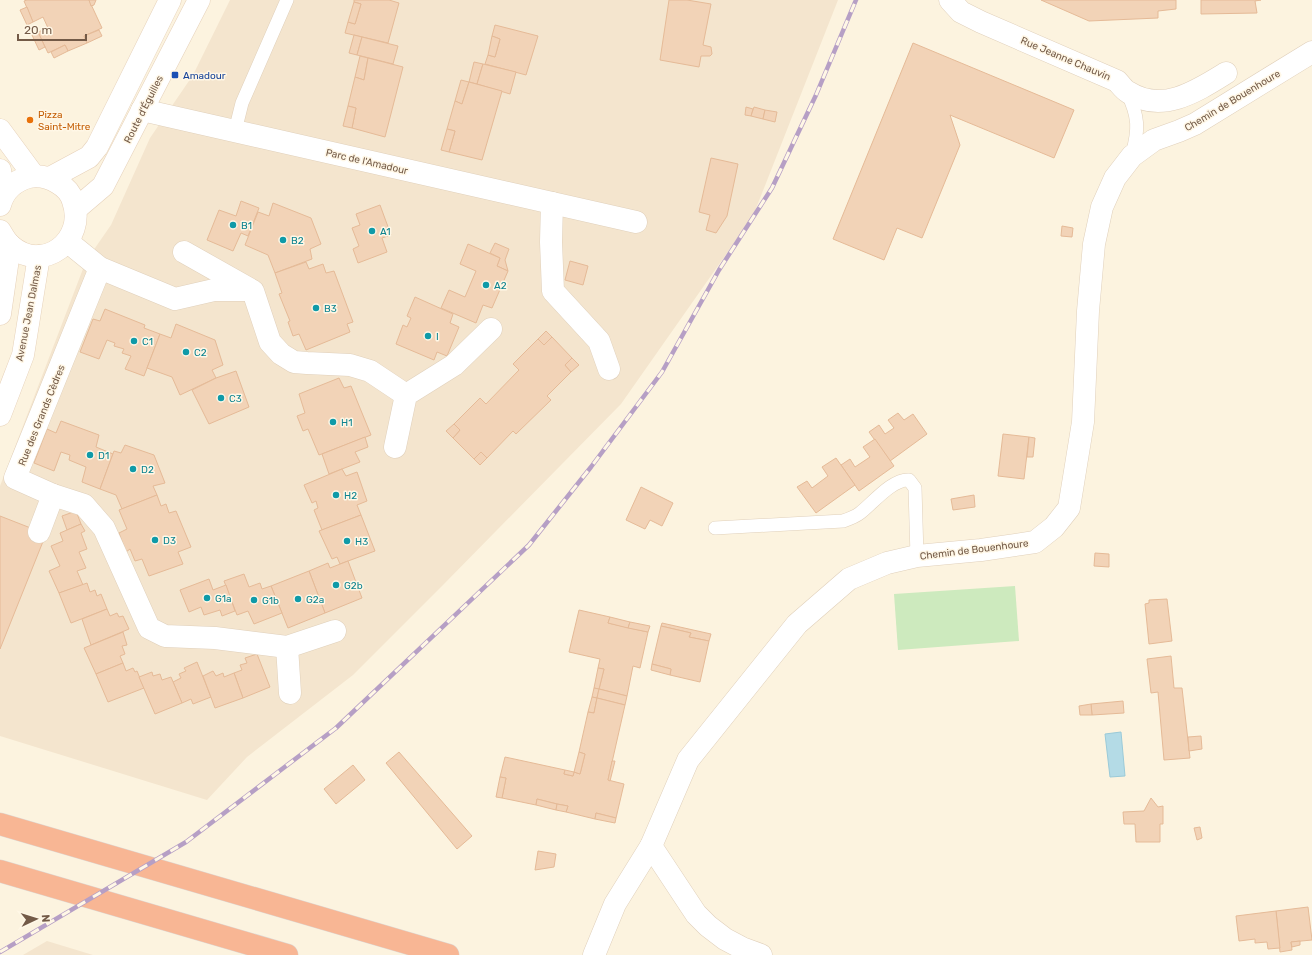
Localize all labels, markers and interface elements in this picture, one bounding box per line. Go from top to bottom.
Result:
scale bar [18,16,86,42]
text: 20 m [24,23,52,37]
street label: Rue Jeanne Chauvin [1019,35,1112,83]
street label: Chemin de Bouenhoure [1183,67,1283,134]
marker: Amadour [170,70,180,80]
place label: Amadour [183,70,226,82]
street label: Route d'Éguilles [122,74,166,145]
place label: Pizza Saint-Mitre [38,109,91,133]
marker: Pizza Saint-Mitre [25,115,35,125]
street label: Parc de l'Amadour [324,147,409,177]
marker: B1 [228,220,238,230]
place label: B1 [241,220,252,232]
marker: A1 [367,226,377,236]
place label: A1 [380,226,391,238]
marker: B2 [278,235,288,245]
place label: B2 [291,235,304,247]
street label: Avenue Jean Dalmas [14,264,44,362]
marker: A2 [481,280,491,290]
place label: A2 [494,280,507,292]
marker: B3 [311,303,321,313]
place label: B3 [324,303,337,315]
marker: I [423,331,433,341]
place label: I [436,331,439,343]
marker: C1 [129,336,139,346]
place label: C1 [142,336,153,348]
marker: C2 [181,347,191,357]
place label: C2 [194,347,207,359]
street label: Rue des Grands Cèdres [16,363,68,468]
marker: C3 [216,393,226,403]
place label: C3 [229,393,242,405]
marker: H1 [328,417,338,427]
place label: H1 [341,417,352,429]
marker: D1 [85,450,95,460]
place label: D1 [98,450,109,462]
marker: D2 [128,464,138,474]
place label: D2 [141,464,154,476]
marker: H2 [331,490,341,500]
place label: H2 [344,490,357,502]
marker: D3 [150,535,160,545]
place label: D3 [163,535,176,547]
marker: H3 [342,536,352,546]
place label: H3 [355,536,368,548]
street label: Chemin de Bouenhoure [919,537,1030,563]
marker: G2b [331,580,341,590]
place label: G2b [344,580,363,592]
marker: G1a [202,593,212,603]
place label: G1a [215,593,232,605]
marker: G2a [293,594,303,604]
place label: G2a [306,594,324,606]
marker: G1b [249,595,259,605]
place label: G1b [262,595,279,607]
north arrow [16,899,56,939]
text: N [39,914,52,923]

